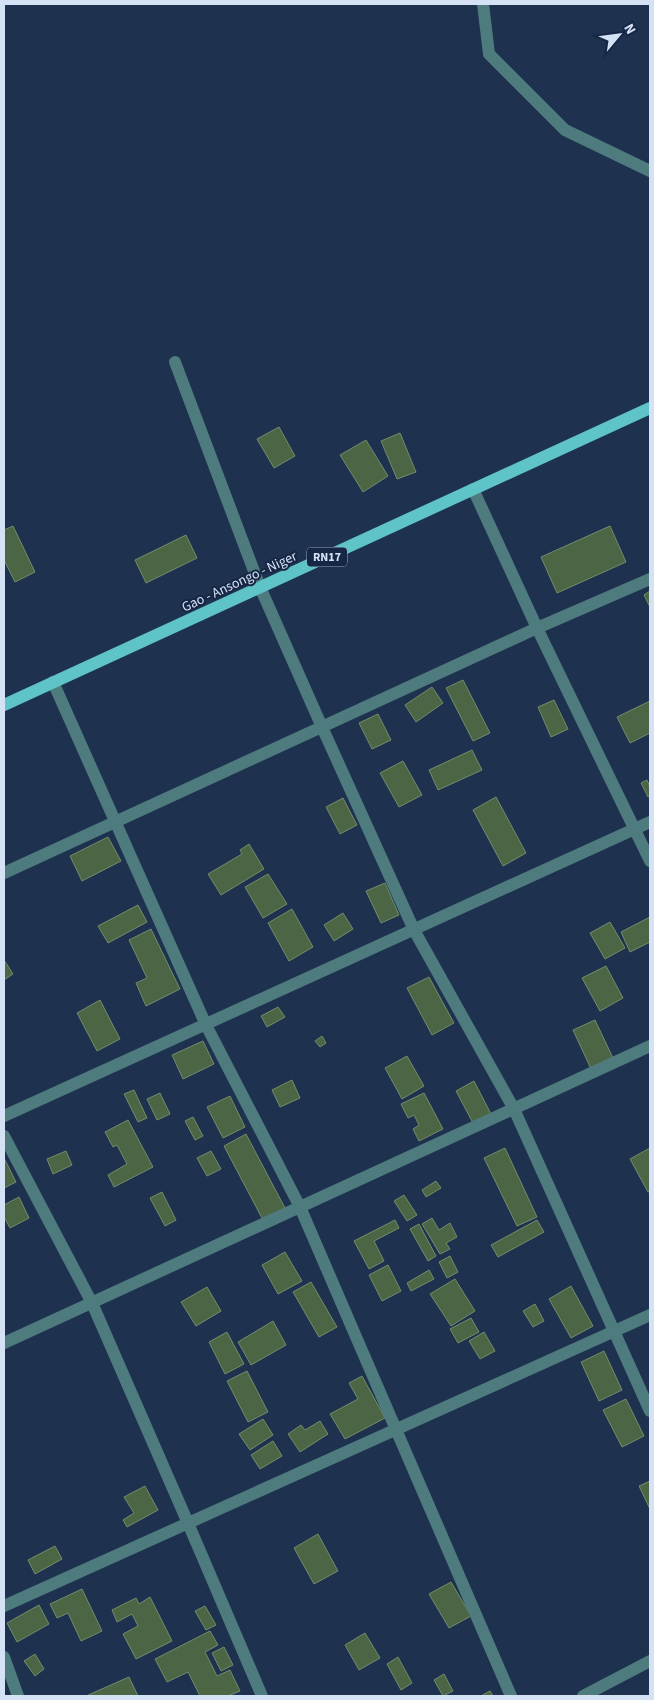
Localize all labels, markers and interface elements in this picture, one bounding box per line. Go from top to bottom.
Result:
north arrow [594,10,644,60]
text: N [618,20,640,38]
street label: Gao - Ansongo - Niger [178,546,301,617]
road number: RN17 [307,548,347,566]

